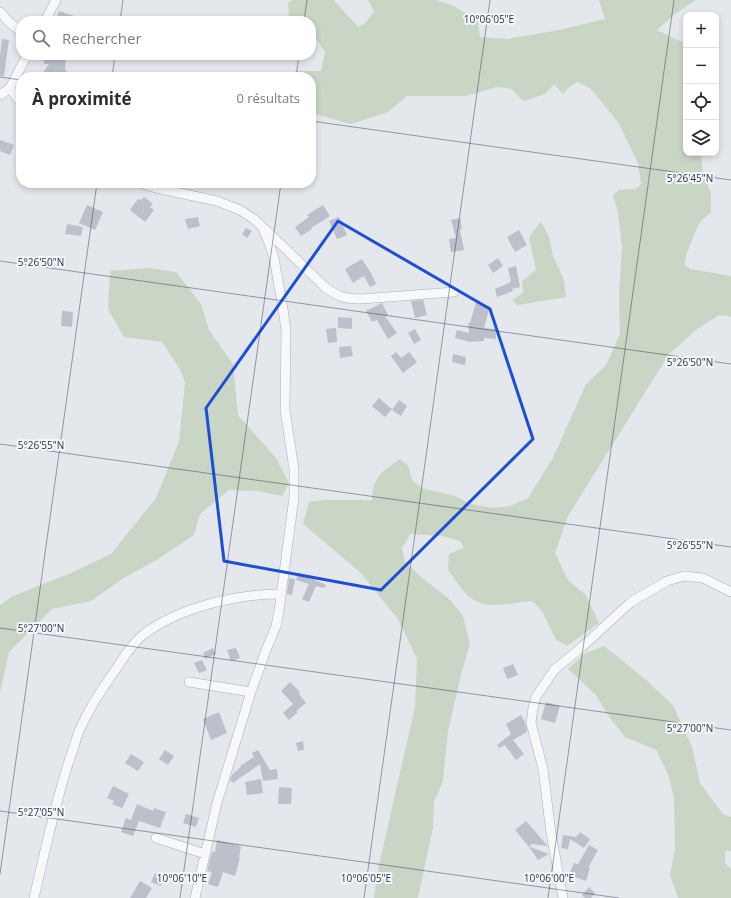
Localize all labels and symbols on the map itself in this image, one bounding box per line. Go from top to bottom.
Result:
text: 10°06'05"E [464,12,514,26]
text: 5°26'45"N [667,171,713,185]
text: 5°26'50"N [18,255,64,269]
text: 5°26'50"N [667,355,713,369]
text: 5°26'55"N [18,438,64,452]
text: 5°26'55"N [667,538,713,552]
text: 5°27'00"N [18,621,64,635]
text: 5°27'00"N [667,721,713,735]
text: 5°27'05"N [18,805,64,819]
text: 10°06'10"E [157,871,207,885]
text: 10°06'05"E [341,871,391,885]
text: 10°06'00"E [524,871,574,885]

